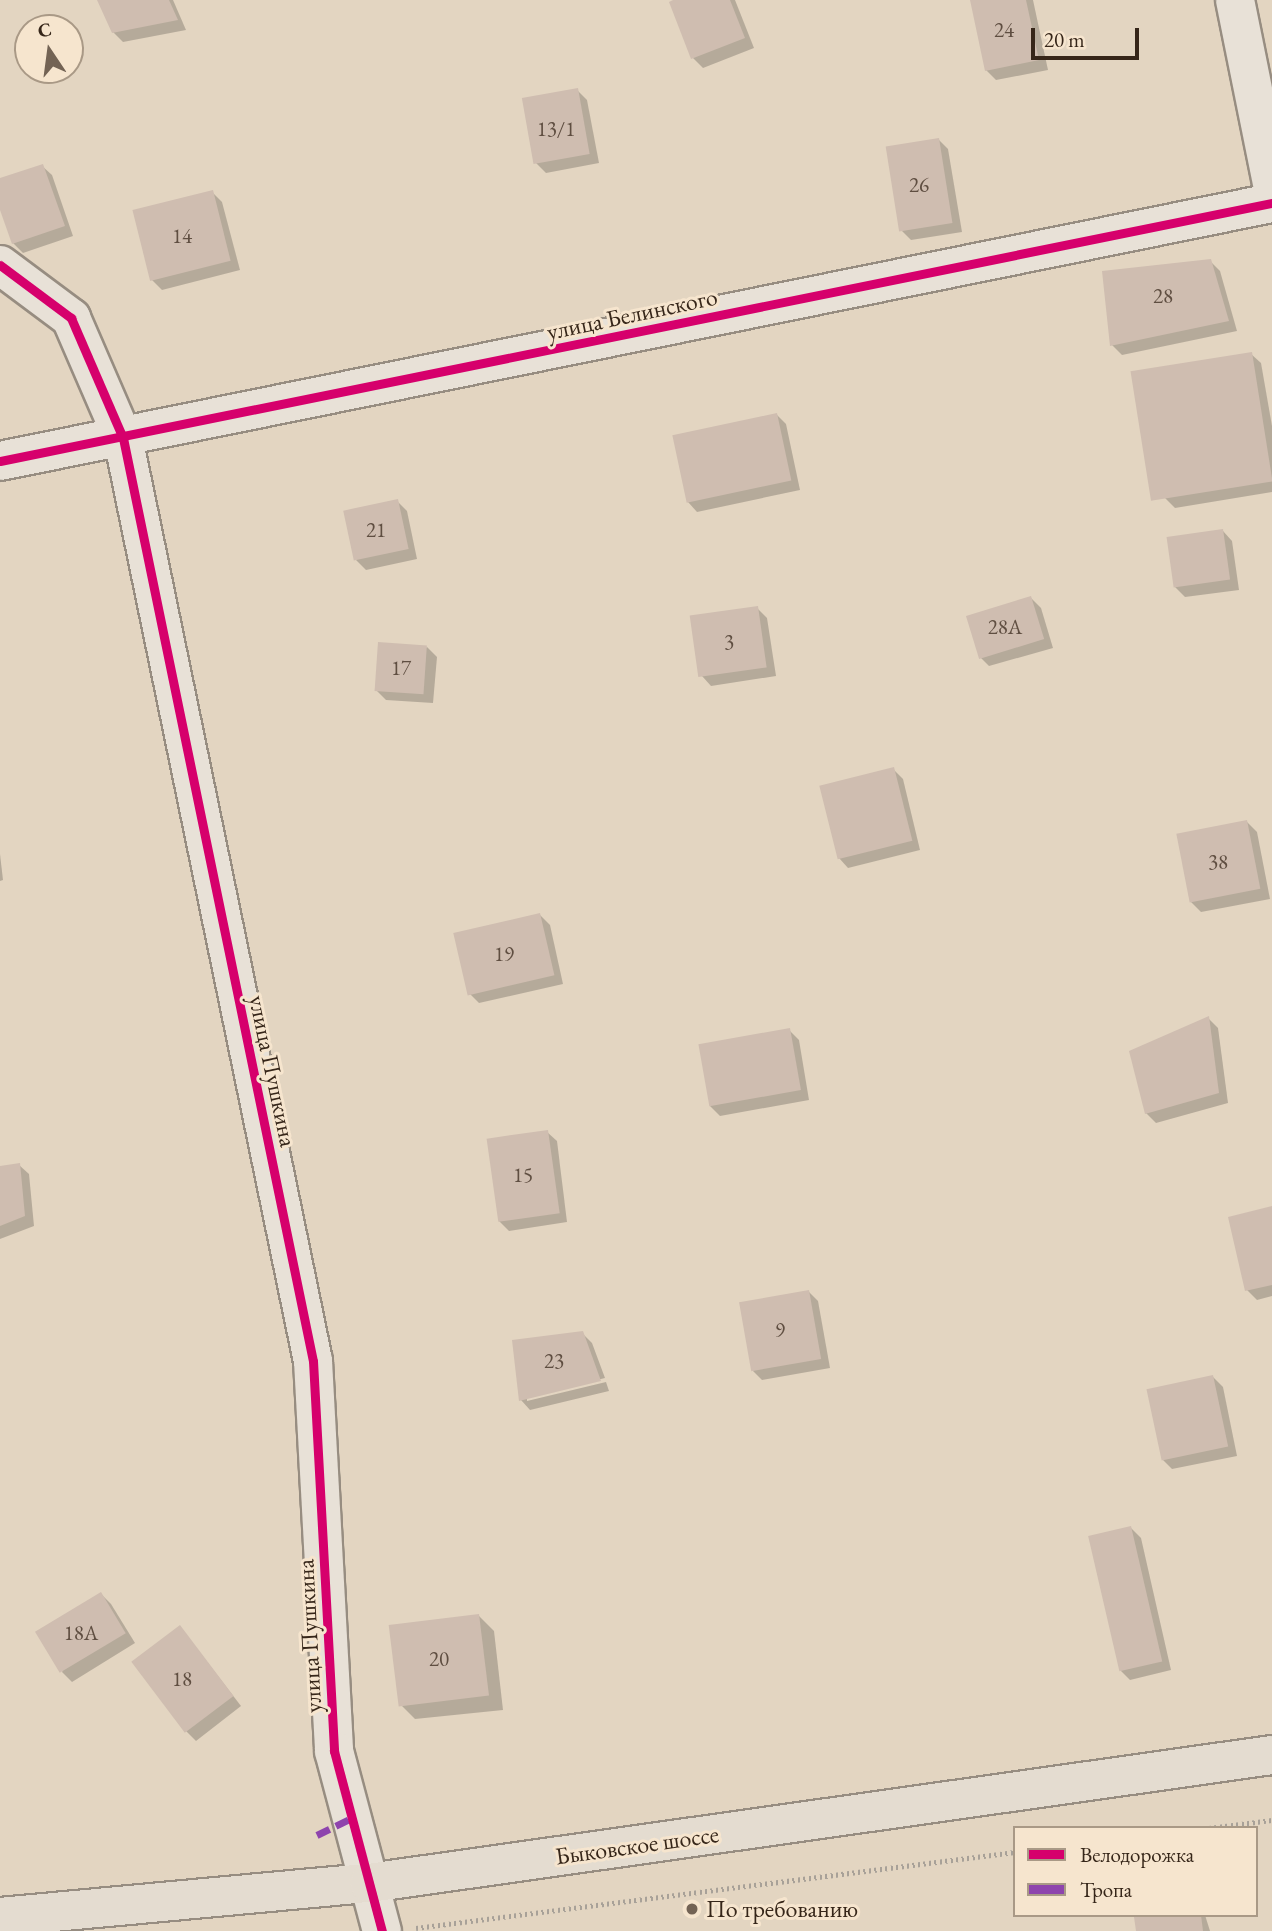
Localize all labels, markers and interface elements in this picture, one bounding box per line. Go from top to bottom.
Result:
north arrow [14,14,84,84]
scale bar [1034,14,1142,58]
text: С [35,16,54,44]
house number: 24 [994,17,1014,43]
text: 20 m [1044,26,1085,53]
house number: 13/1 [537,116,575,142]
house number: 26 [909,172,929,198]
house number: 14 [172,223,192,249]
street label: улица Белинского [544,282,720,346]
house number: 28 [1153,283,1173,309]
house number: 21 [366,517,386,543]
house number: 28А [988,614,1022,640]
house number: 3 [724,629,734,655]
house number: 17 [391,655,411,681]
house number: 38 [1208,849,1228,875]
house number: 19 [494,941,514,967]
street label: улица Пушкина [243,993,303,1149]
house number: 15 [513,1162,533,1188]
house number: 9 [775,1317,785,1343]
house number: 23 [544,1348,564,1374]
street label: улица Пушкина [291,1558,327,1714]
house number: 18А [64,1620,98,1646]
house number: 20 [429,1646,449,1672]
house number: 18 [172,1666,192,1692]
street label: Быковское шоссе [553,1819,721,1871]
legend [1013,1826,1258,1917]
text: Велодорожка [1080,1841,1194,1868]
text: Тропа [1080,1876,1132,1903]
place label: По требованию [706,1895,858,1923]
marker: По требованию [684,1901,700,1917]

